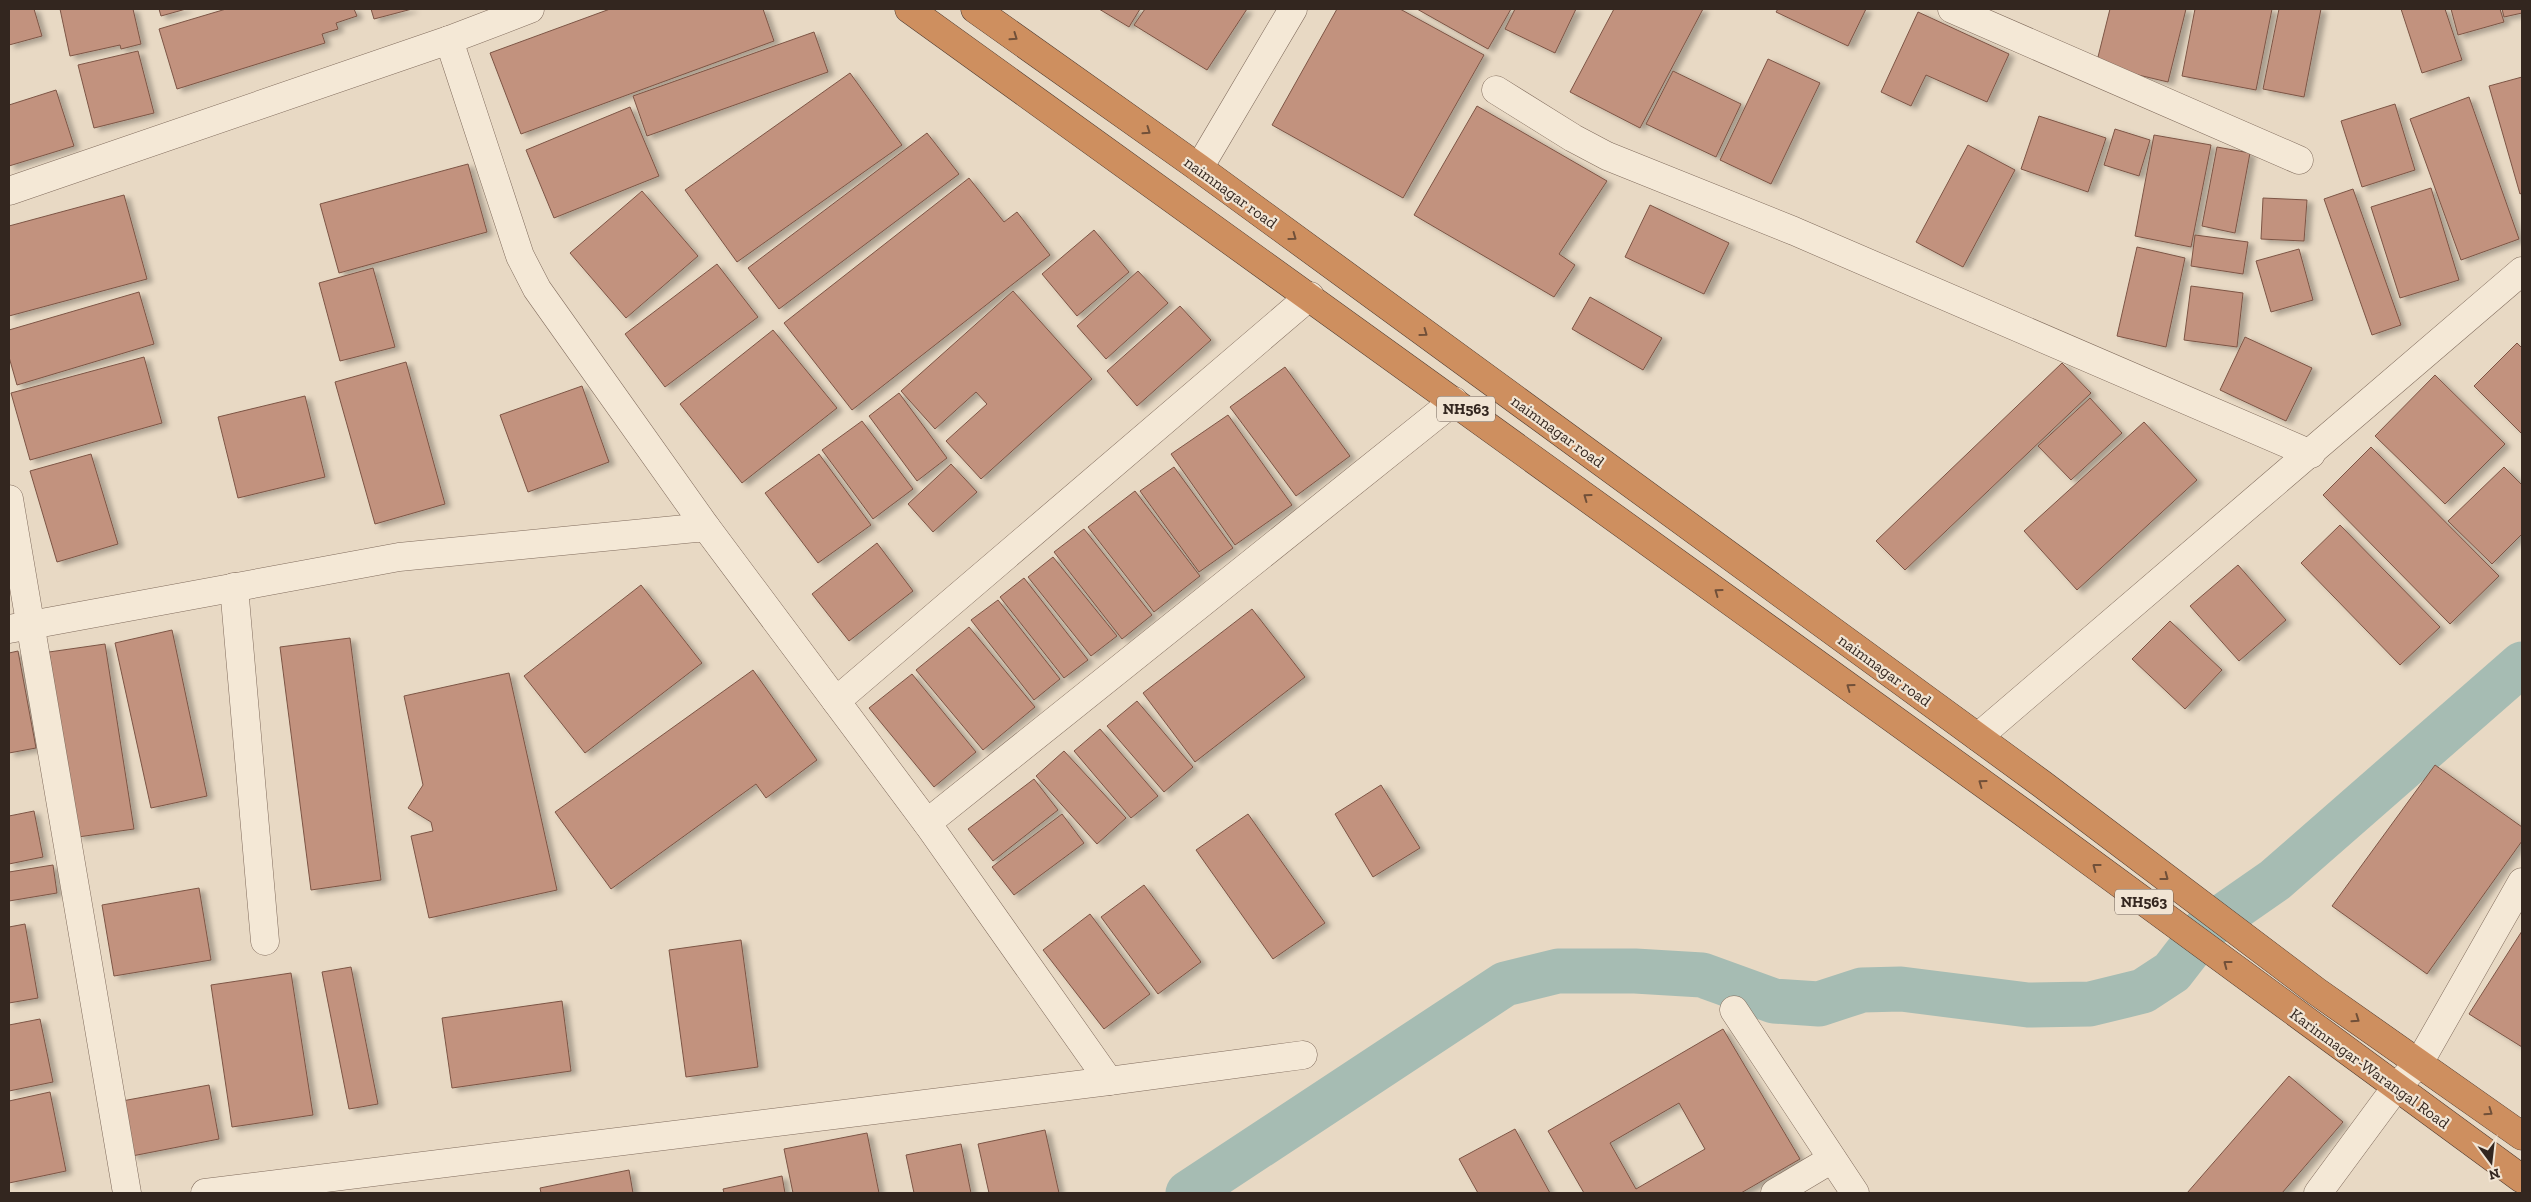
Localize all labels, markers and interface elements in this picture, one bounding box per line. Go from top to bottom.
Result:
one-way arrow [1009,31,1018,40]
one-way arrow [1141,125,1151,134]
street label: naimnagar road [1181,152,1281,233]
one-way arrow [1287,231,1297,240]
one-way arrow [1418,327,1428,336]
street label: naimnagar road [1508,391,1608,472]
road number: NH563 [1437,396,1495,422]
one-way arrow [1583,494,1593,503]
one-way arrow [1715,589,1724,598]
street label: naimnagar road [1835,630,1935,711]
one-way arrow [1847,685,1856,693]
one-way arrow [1978,780,1988,789]
one-way arrow [2092,864,2102,873]
one-way arrow [2159,871,2168,879]
road number: NH563 [2115,890,2173,914]
one-way arrow [2223,961,2233,970]
street label: Karimnagar-Warangal Road [2286,1004,2453,1133]
one-way arrow [2350,1013,2360,1022]
one-way arrow [2483,1106,2493,1115]
north arrow [2466,1137,2516,1187]
text: N [2487,1164,2502,1184]

